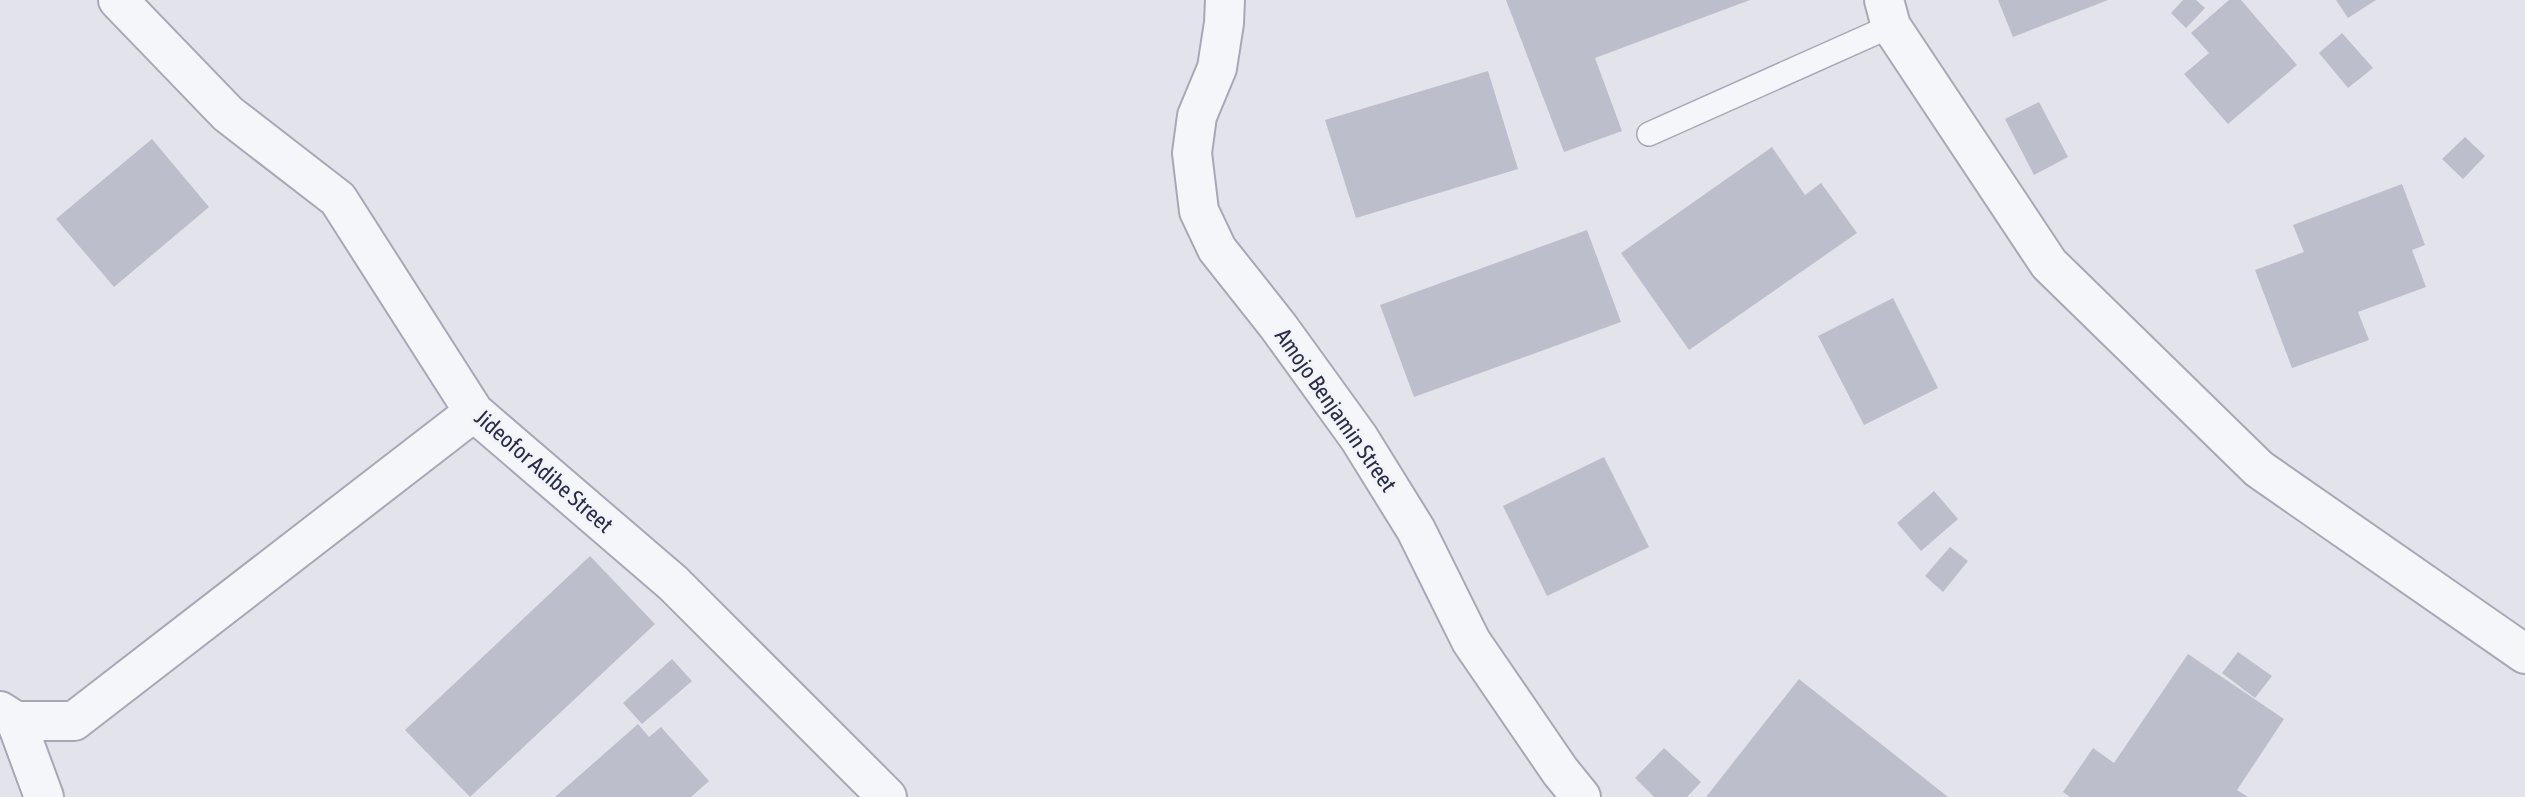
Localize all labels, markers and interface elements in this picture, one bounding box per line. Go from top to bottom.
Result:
street label: Amojo Benjamin Street [1270,323,1402,497]
street label: Jideofor Adibe Street [470,404,618,538]

